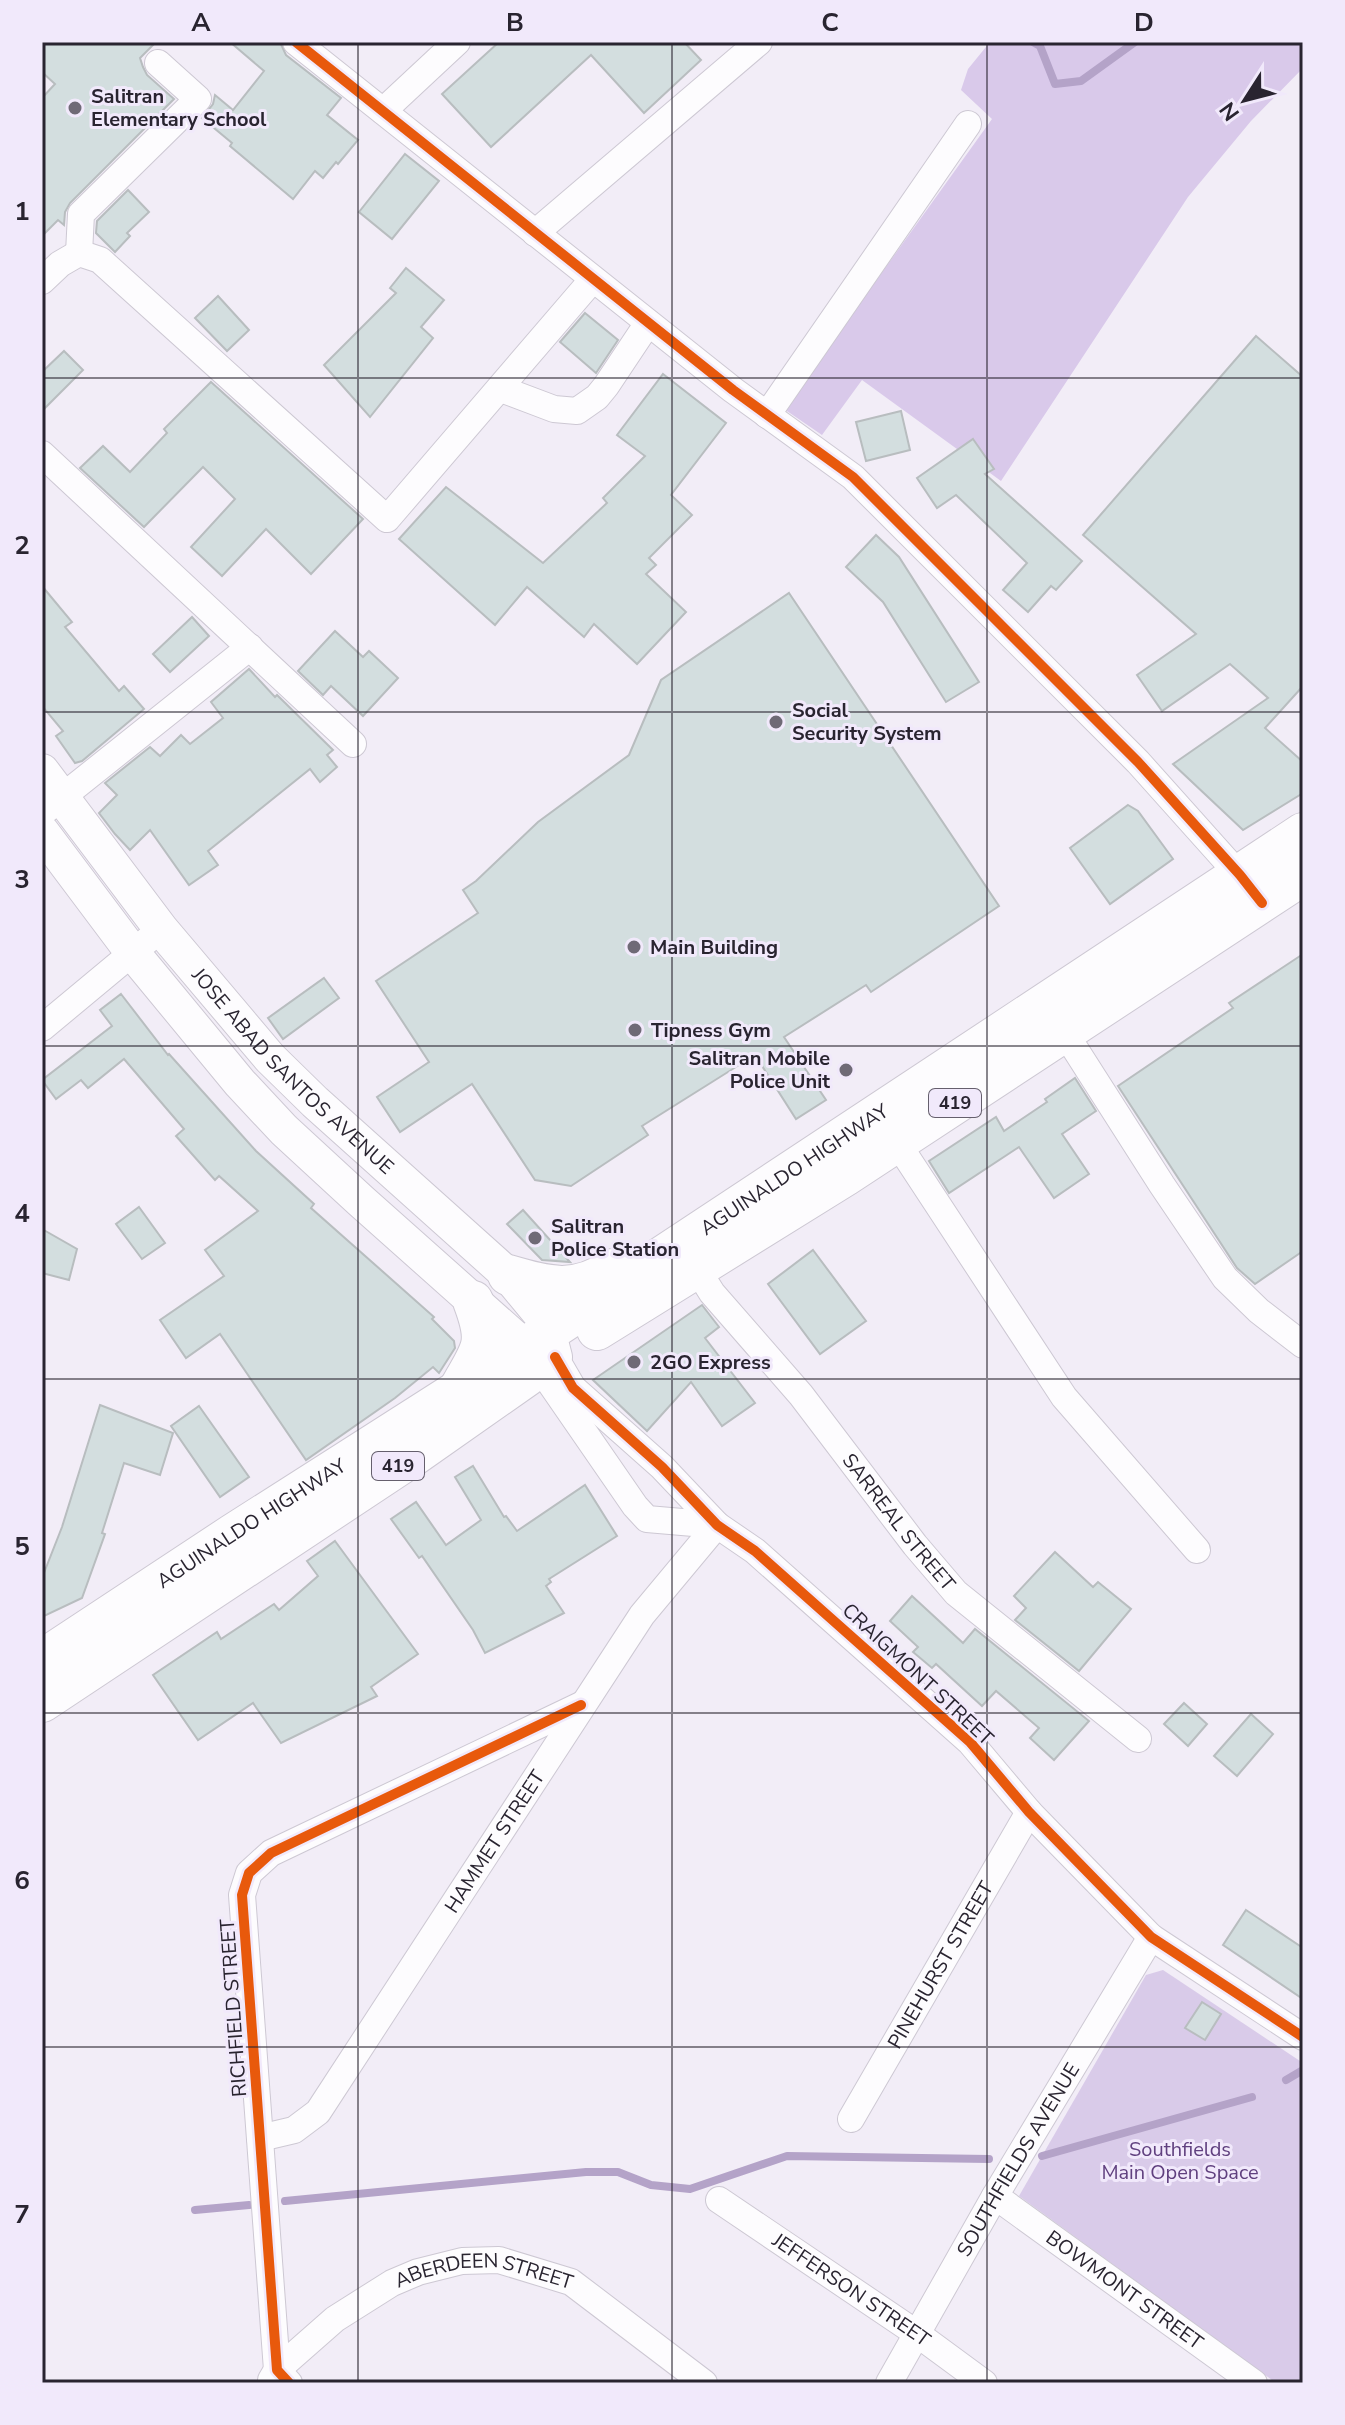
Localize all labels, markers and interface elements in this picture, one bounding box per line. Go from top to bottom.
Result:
text: A [191,5,211,40]
text: B [506,5,524,40]
text: C [821,5,839,40]
text: D [1134,5,1154,40]
north arrow [1205,60,1285,140]
place label: Salitran Elementary School [91,83,267,133]
text: N [1213,96,1247,127]
marker: Salitran Elementary School [66,99,84,117]
text: 1 [14,194,30,229]
text: 2 [14,528,30,563]
place label: Social Security System [792,697,942,747]
marker: Social Security System [767,713,785,731]
text: 3 [14,862,30,897]
place label: Main Building [650,934,778,961]
marker: Main Building [625,938,643,956]
street label: JOSE ABAD SANTOS AVENUE [185,962,400,1180]
place label: Tipness Gym [651,1017,771,1044]
marker: Tipness Gym [626,1021,644,1039]
place label: Salitran Mobile Police Unit [688,1045,830,1095]
marker: Salitran Mobile Police Unit [837,1061,855,1079]
road number: 419 [929,1089,981,1117]
street label: AGUINALDO HIGHWAY [695,1097,895,1242]
text: 4 [14,1196,30,1231]
place label: Salitran Police Station [551,1213,679,1263]
marker: Salitran Police Station [526,1229,544,1247]
place label: 2GO Express [650,1349,771,1376]
marker: 2GO Express [625,1353,643,1371]
street label: SARREAL STREET [836,1448,961,1597]
street label: AGUINALDO HIGHWAY [152,1452,352,1595]
road number: 419 [372,1452,424,1480]
text: 5 [14,1529,30,1564]
street label: CRAIGMONT STREET [836,1597,999,1752]
street label: HAMMET STREET [438,1765,551,1918]
text: 6 [14,1863,30,1898]
street label: PINEHURST STREET [882,1877,1000,2054]
street label: RICHFIELD STREET [214,1918,253,2098]
street label: SOUTHFIELDS AVENUE [951,2058,1086,2261]
park label: Southfields Main Open Space [1101,2136,1259,2186]
text: 7 [14,2197,30,2232]
street label: BOWMONT STREET [1040,2224,1208,2356]
street label: JEFFERSON STREET [766,2226,936,2353]
text: ABERDEEN STREET [390,2247,576,2296]
street label: ABERDEEN STREET [392,2274,576,2302]

